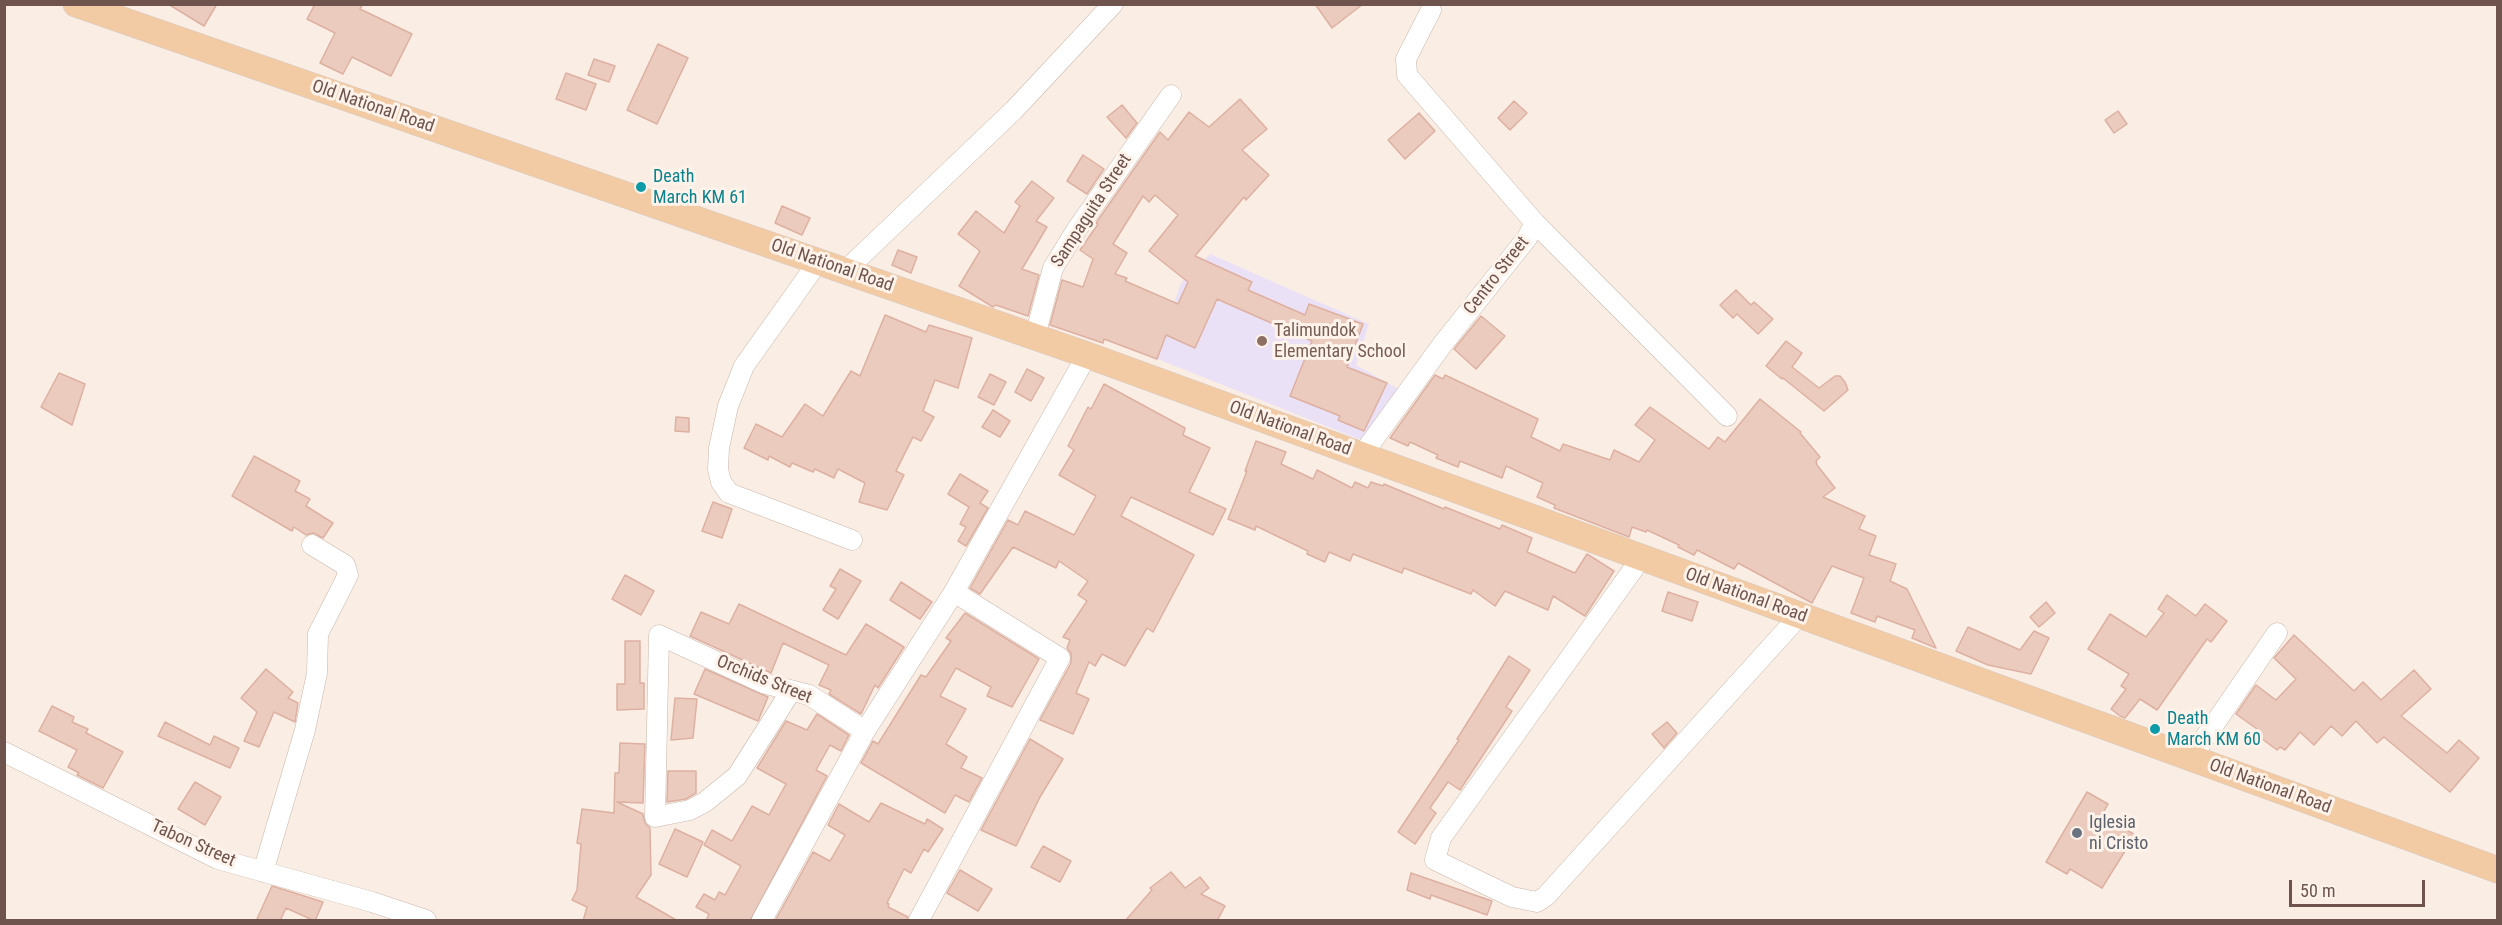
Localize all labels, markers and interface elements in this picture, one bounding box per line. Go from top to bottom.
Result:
street label: Old National Road [309,76,437,138]
street label: Sampaguita Street [1047,150,1137,272]
place label: Death March KM 61 [653,166,747,208]
marker: Death March KM 61 [634,180,648,194]
street label: Centro Street [1460,233,1534,319]
street label: Old National Road [768,235,896,297]
place label: Talimundok Elementary School [1274,320,1406,362]
marker: Talimundok Elementary School [1255,334,1269,348]
street label: Old National Road [1226,397,1354,461]
street label: Old National Road [1682,564,1810,628]
street label: Orchids Street [713,651,815,709]
place label: Death March KM 60 [2167,708,2261,750]
marker: Death March KM 60 [2148,722,2162,736]
street label: Old National Road [2206,755,2334,819]
place label: Iglesia ni Cristo [2089,812,2148,854]
street label: Tabon Street [148,816,238,872]
marker: Iglesia ni Cristo [2070,826,2084,840]
scale bar [2292,868,2428,906]
text: 50 m [2300,880,2335,901]

